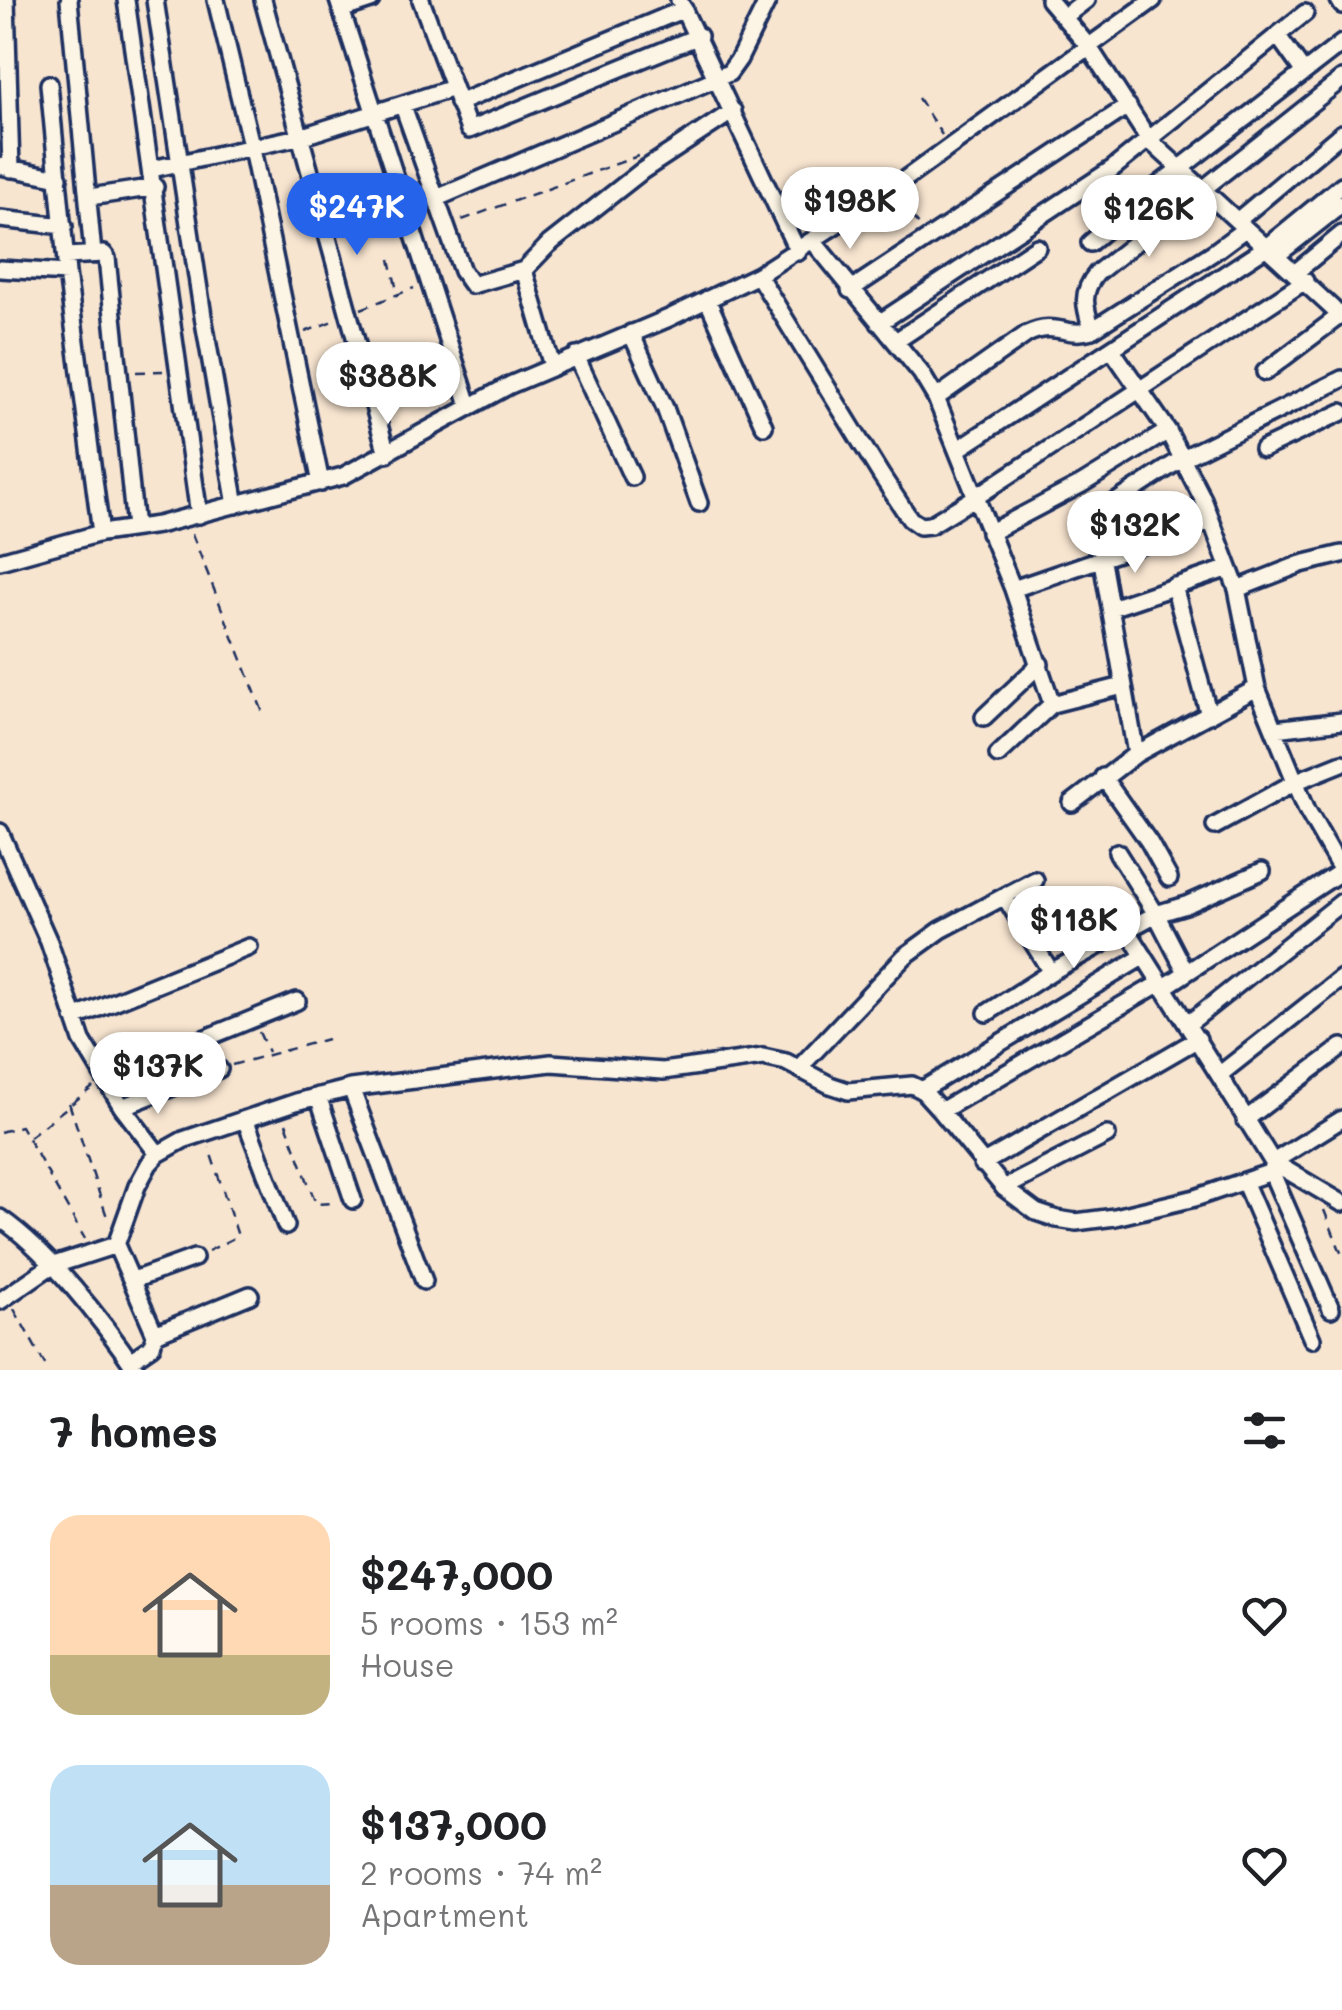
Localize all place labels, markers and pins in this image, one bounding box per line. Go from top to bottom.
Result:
pin: $198K [780,167,920,252]
pin: $247K [287,173,427,258]
pin: $126K [1079,175,1219,260]
pin: $388K [318,342,458,427]
pin: $132K [1065,491,1205,576]
pin: $118K [1004,886,1144,971]
pin: $137K [88,1032,228,1117]

